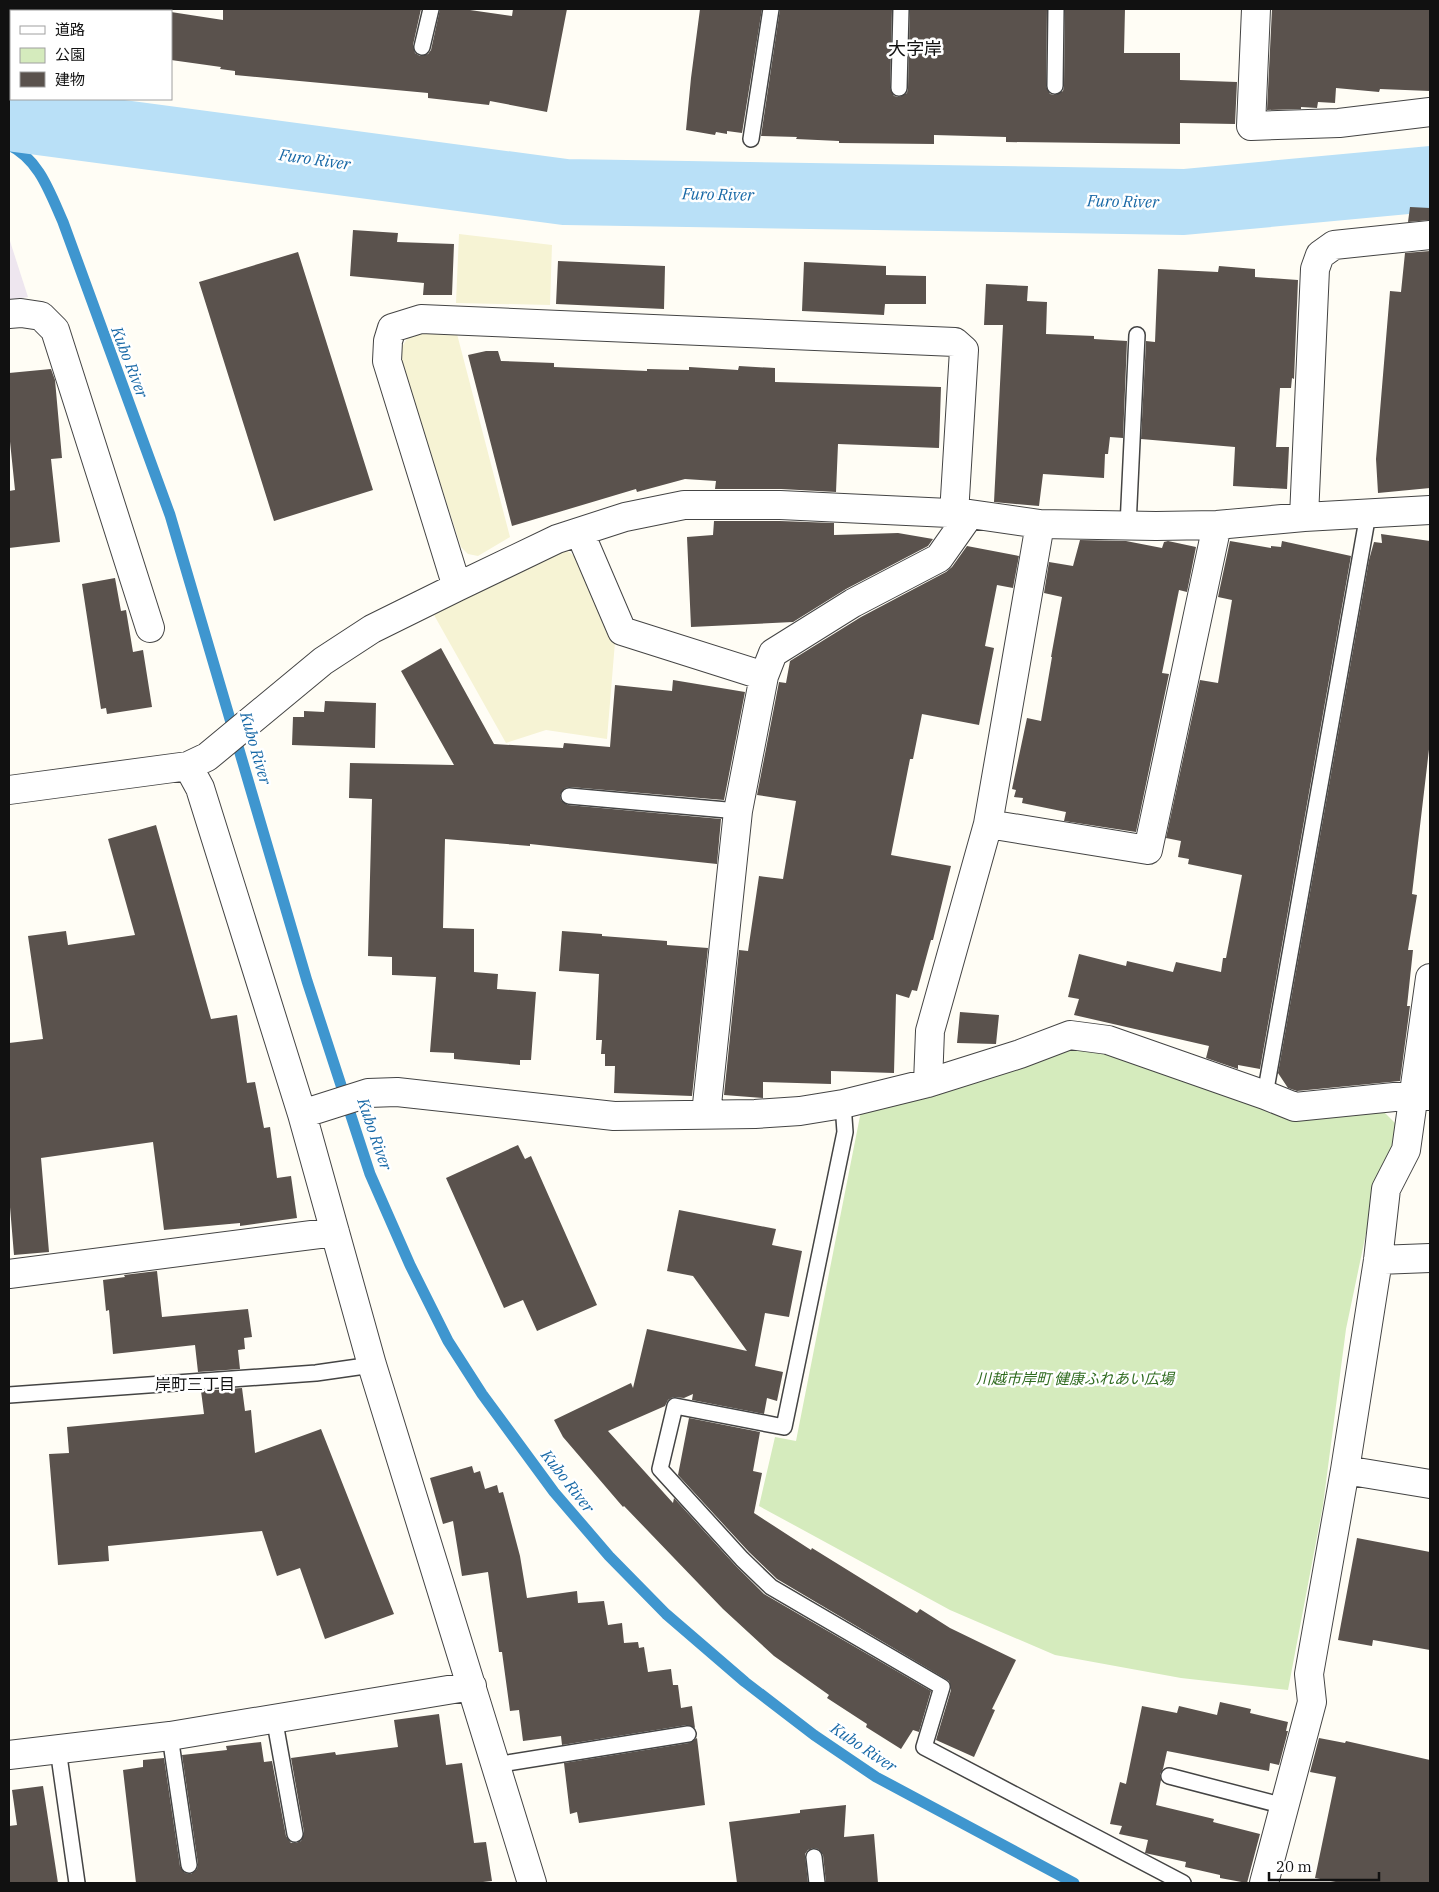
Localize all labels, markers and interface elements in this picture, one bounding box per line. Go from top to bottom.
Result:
legend [10,10,172,100]
text: 道路 [55,20,85,39]
district label: 大字岸 [888,37,942,60]
text: 公園 [55,45,85,64]
text: 建物 [55,70,85,89]
water label: Furo River [277,144,353,174]
water label: Furo River [681,183,755,205]
water label: Furo River [1086,190,1160,212]
water label: Kubo River [107,323,153,401]
water label: Kubo River [236,708,276,788]
water label: Kubo River [353,1094,397,1174]
park label: 川越市岸町 健康ふれあい広場 [976,1369,1176,1388]
district label: 岸町三丁目 [155,1374,235,1394]
water label: Kubo River [536,1445,600,1517]
water label: Kubo River [827,1717,901,1777]
scale bar [1269,1850,1379,1882]
text: 20 m [1276,1857,1312,1876]

